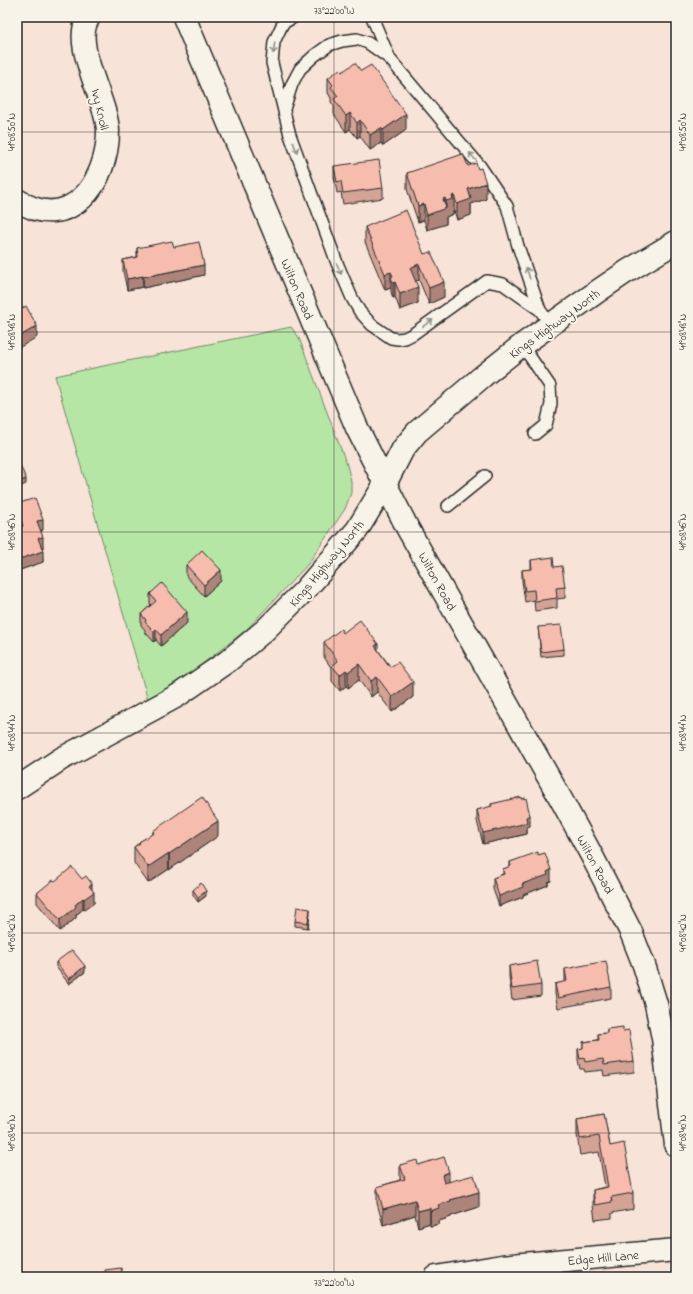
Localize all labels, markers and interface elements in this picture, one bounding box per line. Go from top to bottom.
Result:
text: 73°22'00"W [314,4,355,19]
one-way arrow [270,41,278,54]
street label: Ivy Knoll [85,87,114,132]
text: 41°08'50"N [5,113,20,151]
text: 41°08'50"N [676,113,691,151]
one-way arrow [291,140,299,152]
one-way arrow [469,152,478,163]
street label: Wilton Road [275,256,318,324]
one-way arrow [336,262,344,274]
one-way arrow [523,268,531,280]
street label: Kings Highway North [505,285,605,365]
text: 41°08'48"N [5,314,20,350]
text: 41°08'48"N [676,314,691,350]
one-way arrow [422,319,433,327]
text: 41°08'46"N [5,513,20,550]
text: 41°08'46"N [676,513,691,550]
street label: Kings Highway North [285,516,370,612]
street label: Wilton Road [413,549,461,615]
text: 41°08'44"N [5,715,20,751]
text: 41°08'44"N [676,715,691,751]
street label: Wilton Road [571,832,618,898]
text: 41°08'42"N [5,914,20,952]
text: 41°08'42"N [676,914,691,952]
text: 41°08'40"N [5,1114,20,1151]
text: 41°08'40"N [676,1114,691,1151]
street label: Edge Hill Lane [567,1246,640,1272]
text: 73°22'00"W [314,1276,355,1291]

